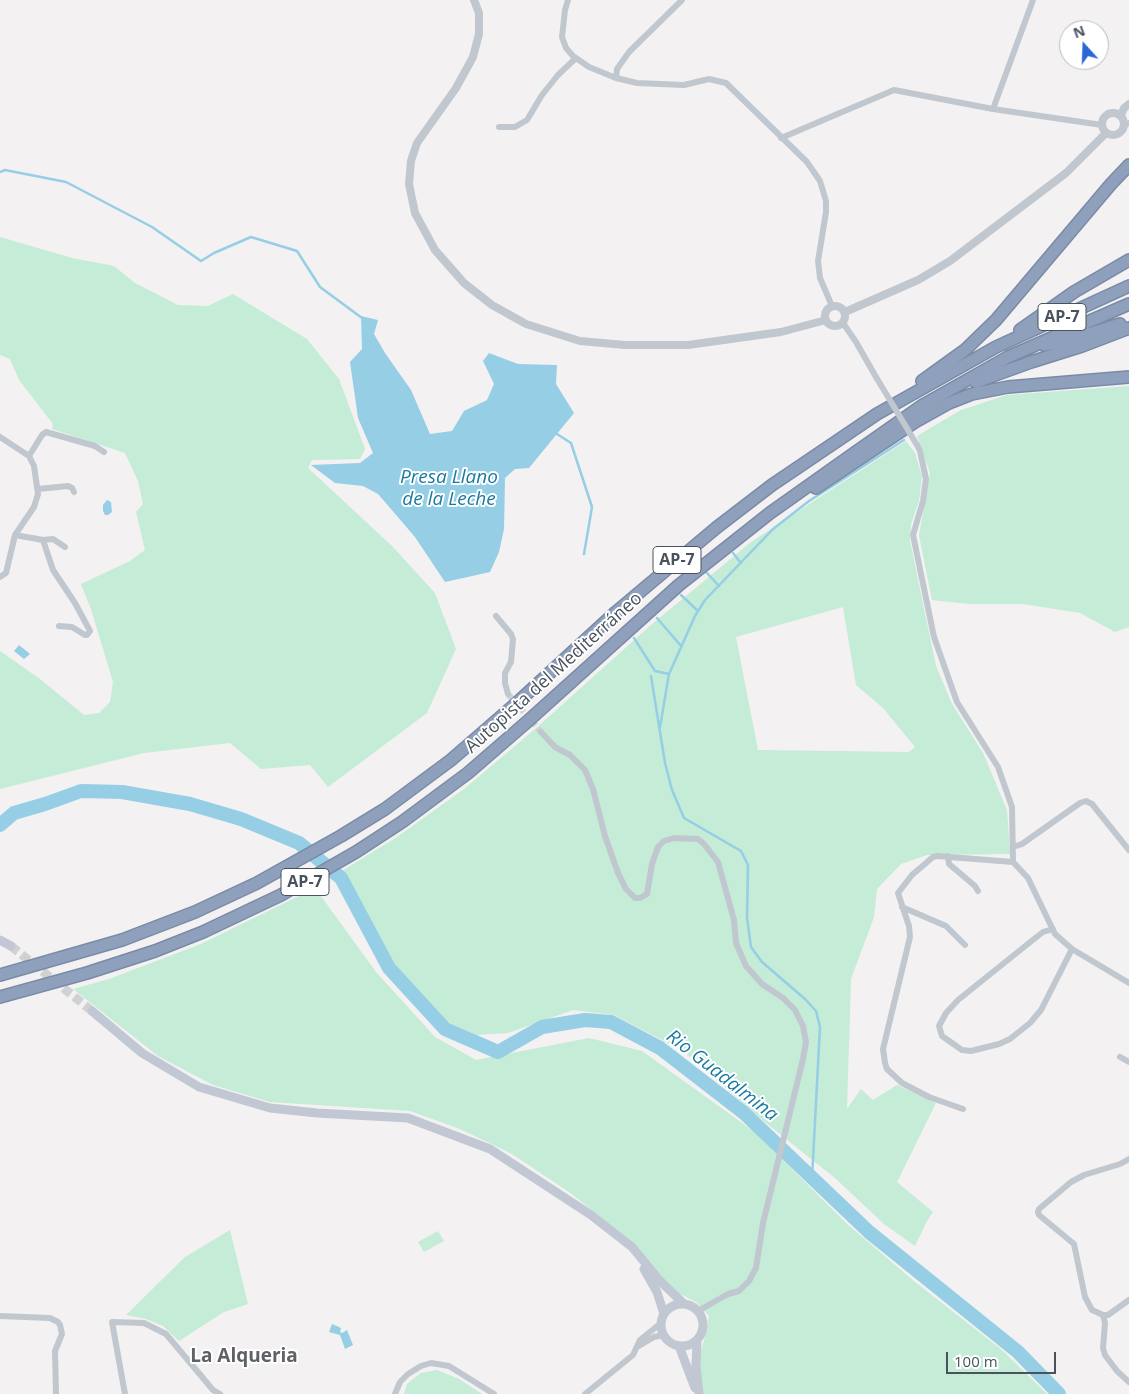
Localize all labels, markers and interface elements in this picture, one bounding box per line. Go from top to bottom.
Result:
north arrow [1059,20,1109,70]
text: N [1070,21,1088,42]
road number: AP-7 [1038,304,1086,330]
water label: Presa Llano de la Leche [400,467,498,511]
road number: AP-7 [653,546,701,574]
street label: Autopista del Mediterráneo [461,588,647,758]
road number: AP-7 [281,869,329,896]
water label: Rio Guadalmina [662,1025,782,1127]
scale bar [949,1342,1059,1374]
district label: La Alqueria [190,1346,298,1368]
text: 100 m [954,1351,998,1371]

